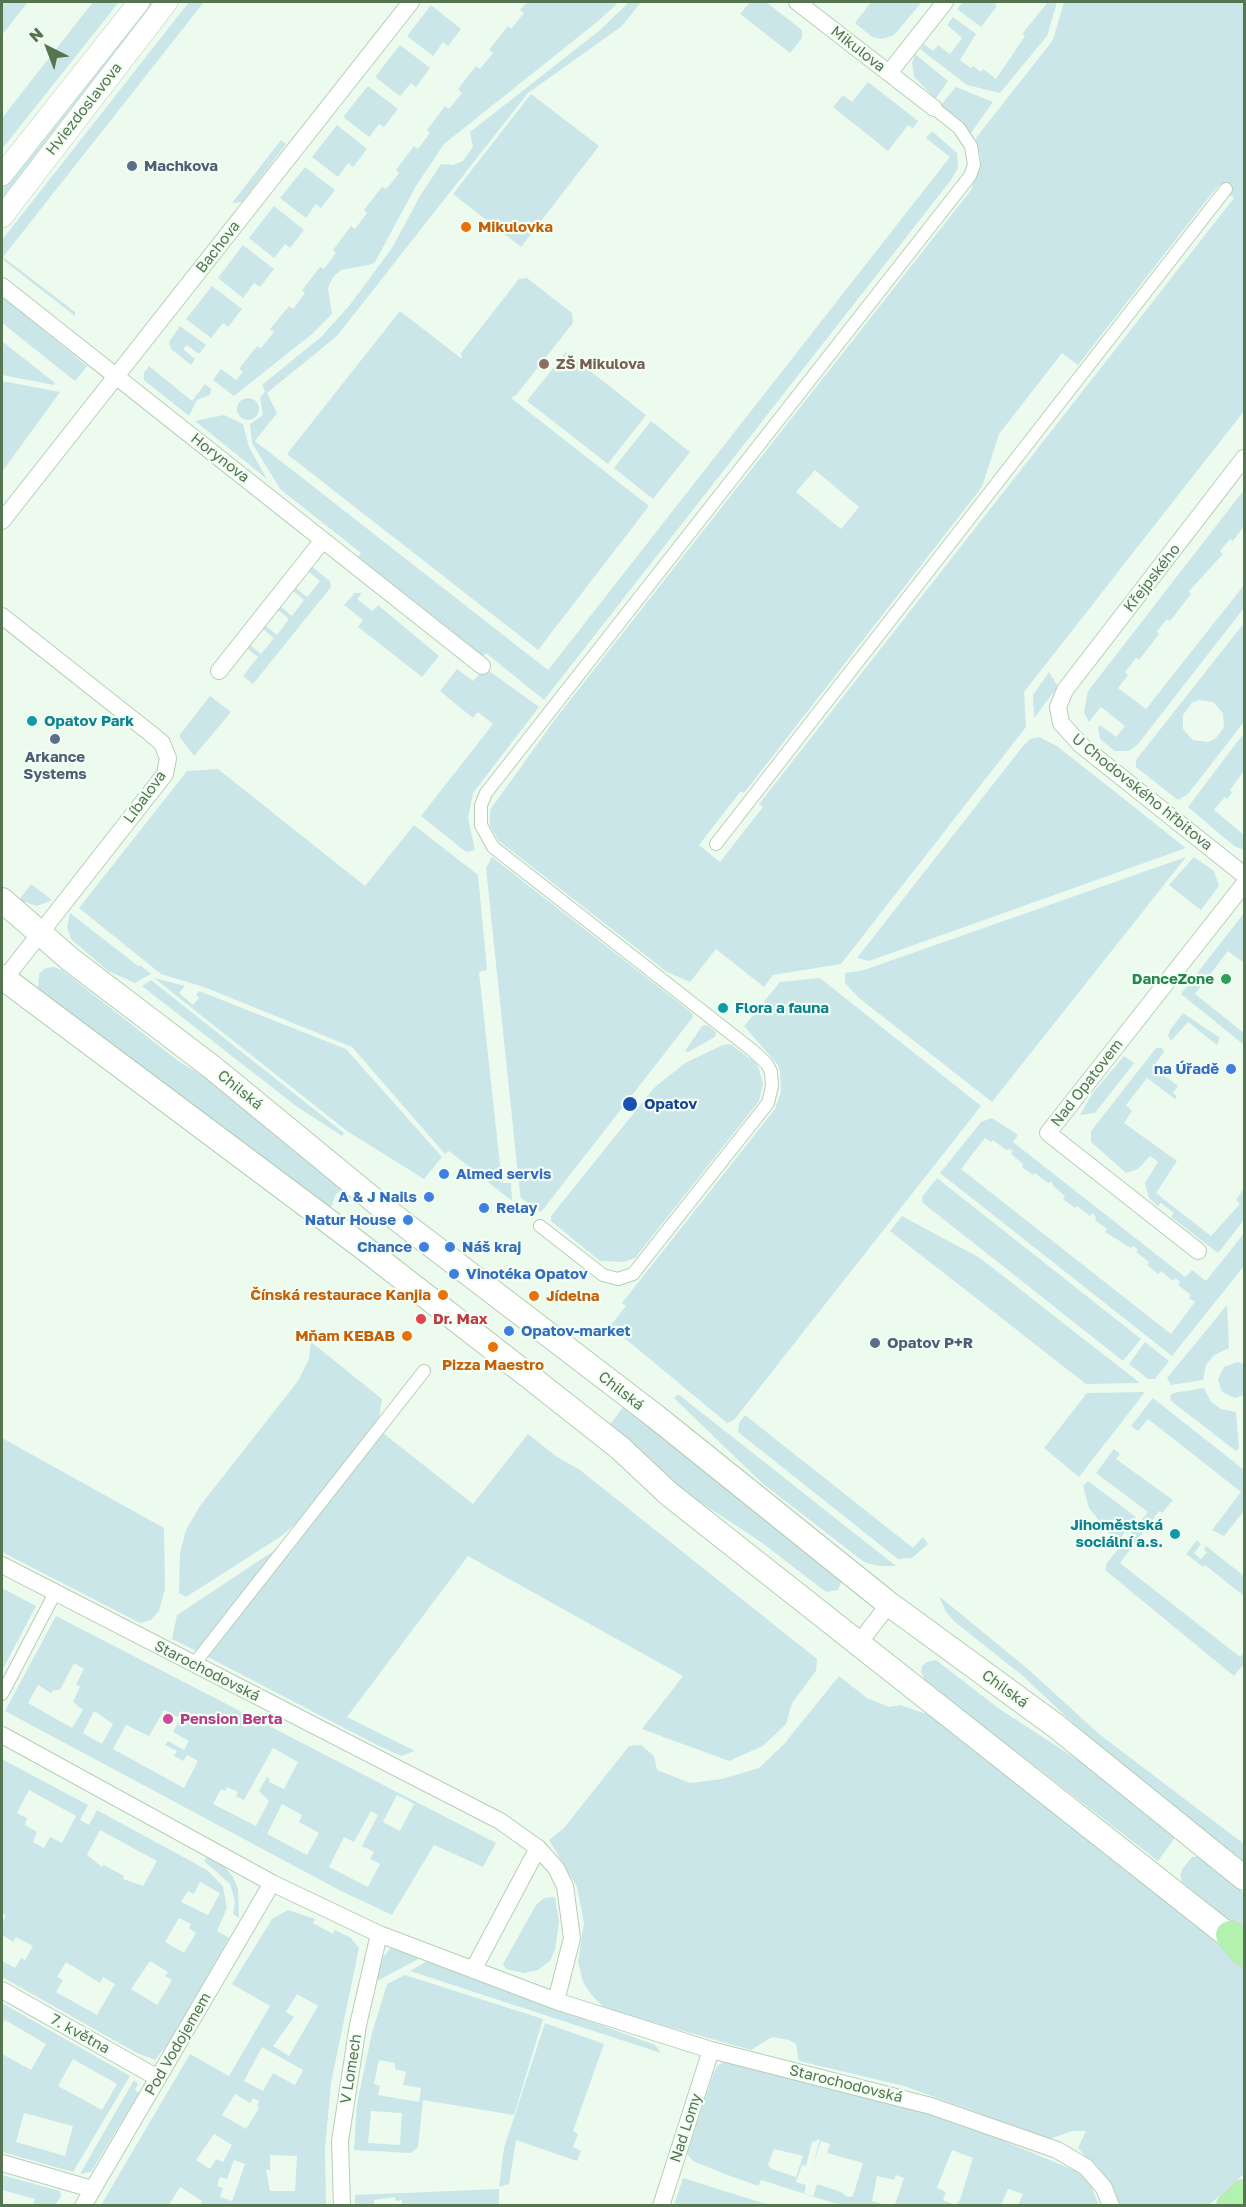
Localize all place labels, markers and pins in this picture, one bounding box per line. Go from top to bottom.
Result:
place label: Machkova [144,157,218,175]
marker: Machkova [125,159,139,173]
place label: Mikulovka [478,218,553,236]
marker: Mikulovka [459,220,473,234]
place label: ZŠ Mikulova [556,355,645,373]
marker: ZŠ Mikulova [537,357,551,371]
place label: Opatov Park [44,712,134,730]
marker: Opatov Park [25,714,39,728]
marker: Arkance Systems [48,732,62,746]
place label: Arkance Systems [23,748,87,783]
place label: DanceZone [1132,970,1214,988]
marker: DanceZone [1219,972,1233,986]
place label: Flora a fauna [735,999,829,1017]
marker: Flora a fauna [716,1001,730,1015]
place label: na Úřadě [1154,1060,1219,1078]
marker: na Úřadě [1224,1062,1238,1076]
marker: Opatov [621,1095,639,1113]
place label: Opatov [644,1095,697,1113]
place label: Almed servis [456,1165,551,1183]
marker: Almed servis [437,1167,451,1181]
place label: A & J Nails [338,1188,417,1206]
marker: A & J Nails [422,1190,436,1204]
place label: Relay [496,1199,538,1217]
marker: Relay [477,1201,491,1215]
place label: Natur House [305,1211,396,1229]
marker: Natur House [401,1213,415,1227]
place label: Chance [357,1238,412,1256]
place label: Náš kraj [462,1238,521,1256]
marker: Chance [417,1240,431,1254]
marker: Náš kraj [443,1240,457,1254]
place label: Vinotéka Opatov [466,1265,588,1283]
marker: Vinotéka Opatov [447,1267,461,1281]
place label: Čínská restaurace Kanjia [250,1286,431,1304]
place label: Jídelna [546,1287,600,1305]
marker: Čínská restaurace Kanjia [436,1288,450,1302]
marker: Jídelna [527,1289,541,1303]
place label: Dr. Max [433,1310,487,1328]
marker: Dr. Max [414,1312,428,1326]
place label: Opatov-market [521,1322,630,1340]
marker: Opatov-market [502,1324,516,1338]
place label: Mňam KEBAB [295,1327,395,1345]
marker: Mňam KEBAB [400,1329,414,1343]
place label: Opatov P+R [887,1334,973,1352]
marker: Opatov P+R [868,1336,882,1350]
marker: Pizza Maestro [486,1340,500,1354]
place label: Pizza Maestro [442,1356,544,1374]
place label: Jihoměstská sociální a.s. [1070,1516,1163,1551]
marker: Jihoměstská sociální a.s. [1168,1527,1182,1541]
place label: Pension Berta [180,1710,282,1728]
marker: Pension Berta [161,1712,175,1726]

